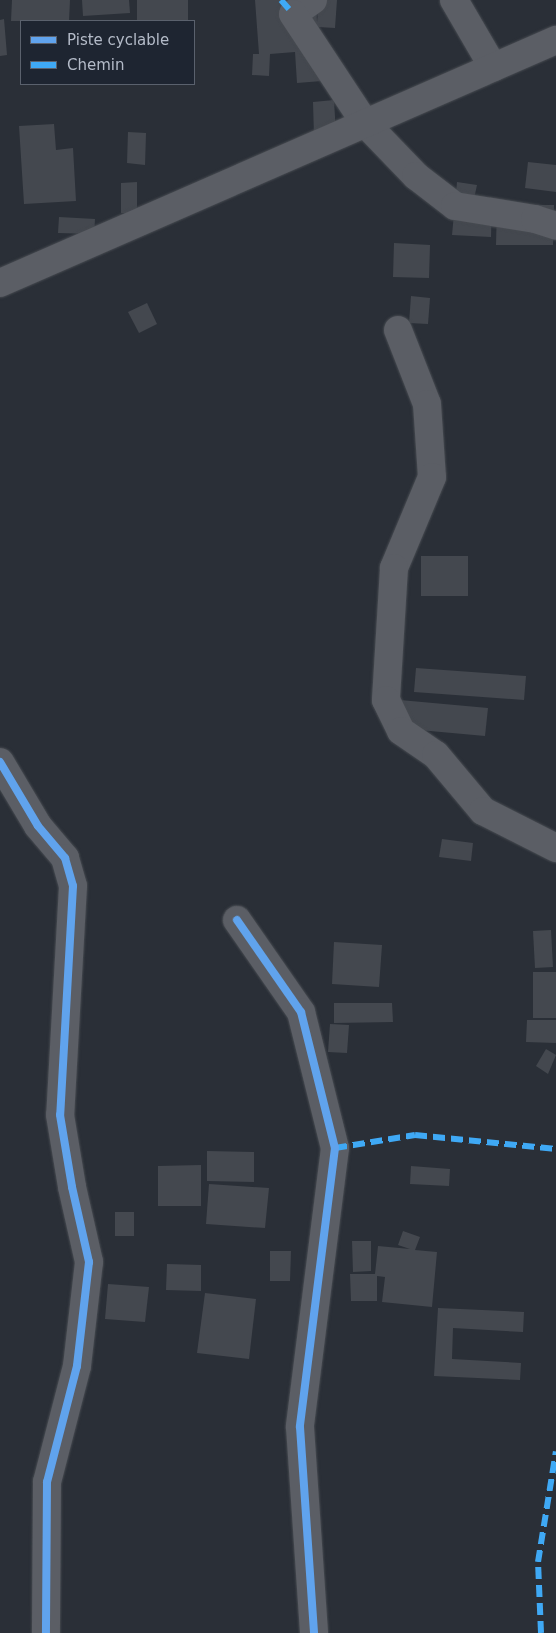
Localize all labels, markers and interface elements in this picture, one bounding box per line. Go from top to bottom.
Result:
legend [20,20,195,85]
text: Piste cyclable [67,31,169,49]
text: Chemin [67,56,125,74]

